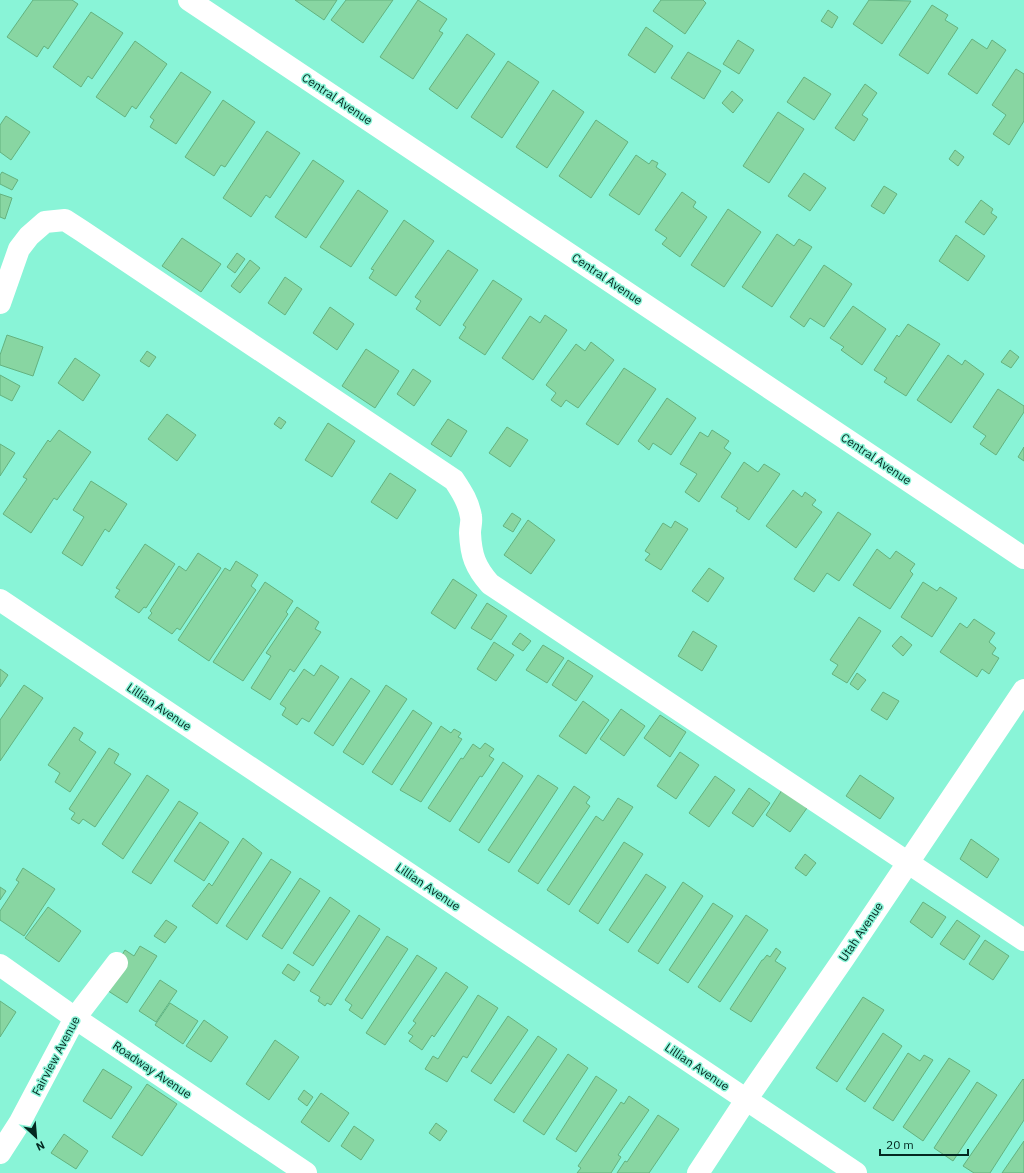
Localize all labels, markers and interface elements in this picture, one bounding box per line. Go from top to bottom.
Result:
street label: Central Avenue [299,69,376,128]
street label: Central Avenue [569,249,646,308]
street label: Central Avenue [838,429,915,488]
street label: Lillian Avenue [124,680,195,734]
street label: Lillian Avenue [393,860,464,914]
street label: Utah Avenue [835,899,886,964]
street label: Fairview Avenue [28,1013,83,1098]
street label: Roadway Avenue [110,1038,195,1102]
street label: Lillian Avenue [662,1040,733,1094]
north arrow [16,1117,56,1157]
scale bar [880,1131,968,1157]
text: 20 m [886,1137,914,1152]
text: N [34,1138,47,1154]

